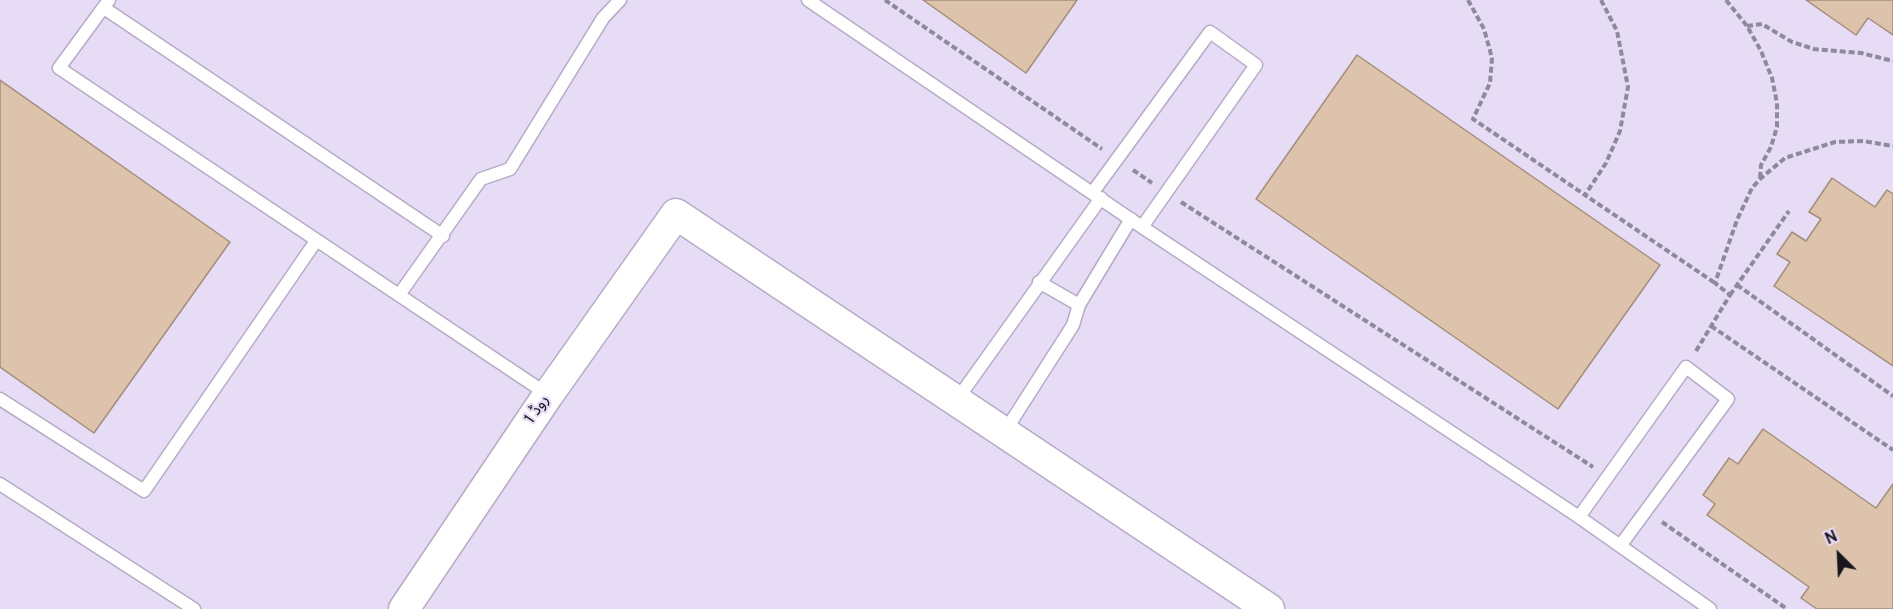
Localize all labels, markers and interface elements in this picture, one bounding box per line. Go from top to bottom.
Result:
street label: روڈ 1 [522,392,554,428]
north arrow [1809,525,1869,585]
text: N [1822,527,1841,550]

